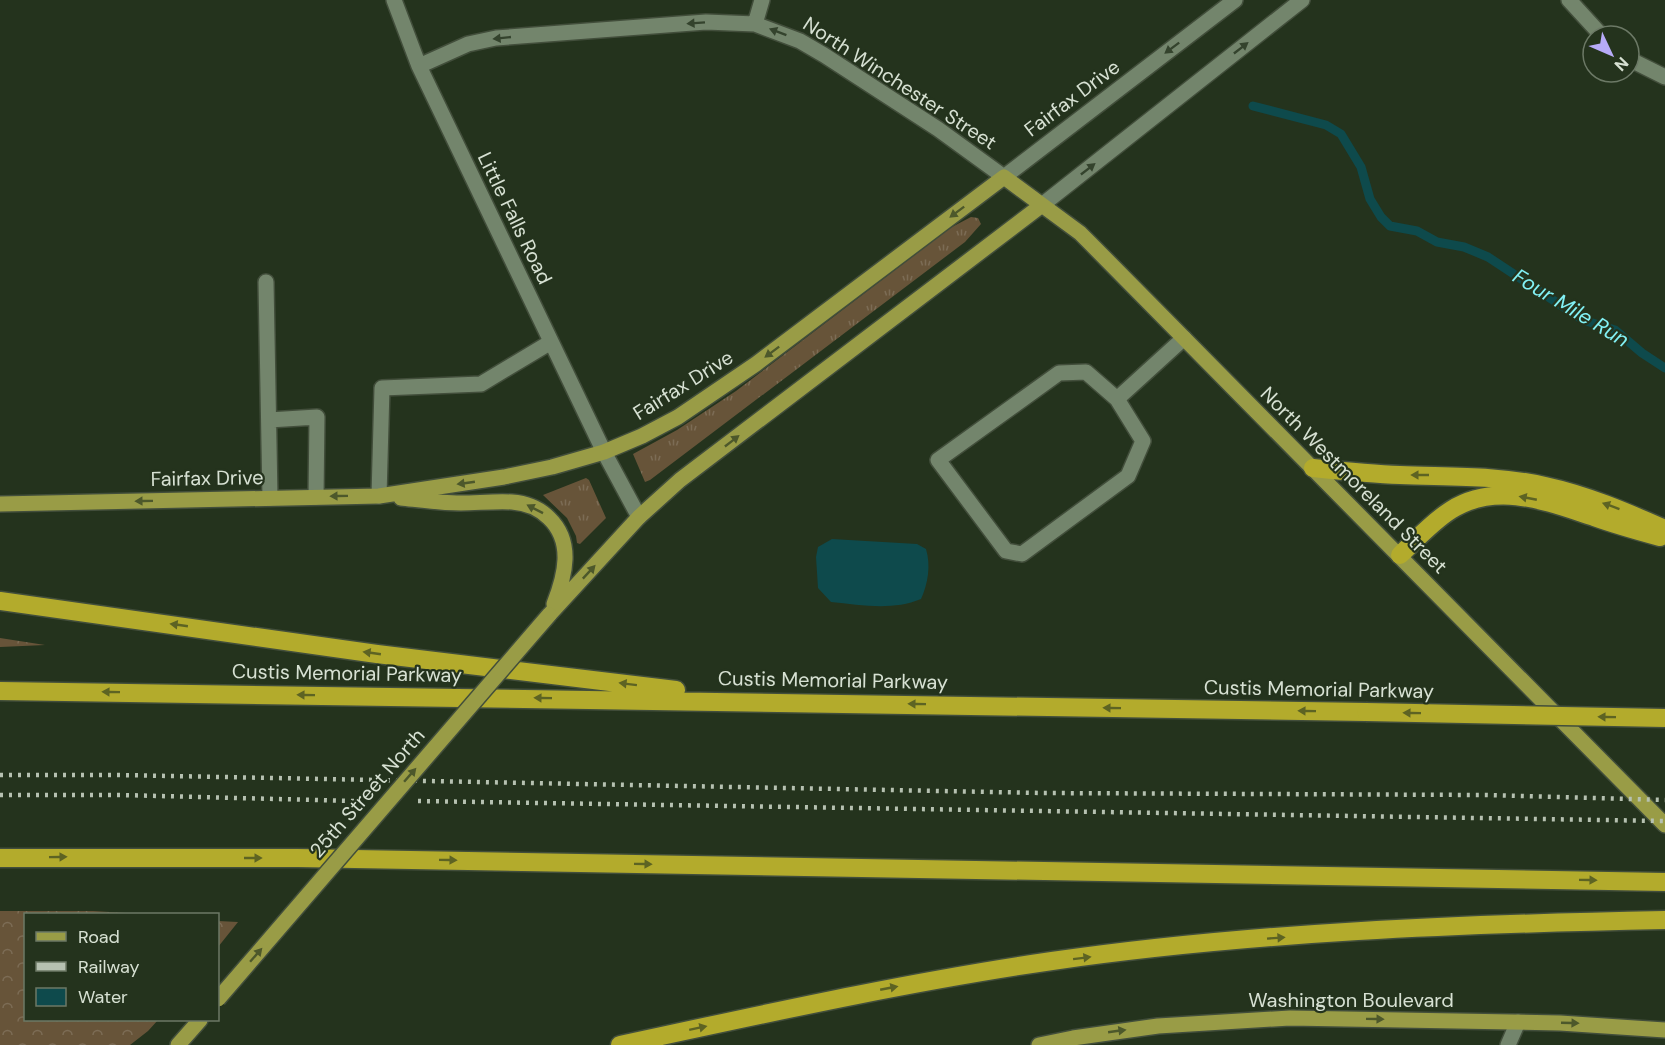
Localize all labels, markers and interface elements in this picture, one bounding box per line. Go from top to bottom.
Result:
street label: North Winchester Street [798,11,1002,155]
one-way arrow [687,18,706,27]
north arrow [1581,24,1641,84]
one-way arrow [769,27,787,37]
one-way arrow [492,33,511,43]
one-way arrow [1164,42,1179,54]
one-way arrow [1233,42,1249,55]
text: N [1610,53,1633,76]
street label: Fairfax Drive [1019,54,1125,142]
street label: Little Falls Road [472,148,558,288]
one-way arrow [1080,163,1096,176]
one-way arrow [949,205,965,218]
water label: Four Mile Run [1508,262,1634,354]
street label: Fairfax Drive [628,344,738,426]
one-way arrow [765,345,780,357]
street label: North Westmoreland Street [1255,381,1453,579]
one-way arrow [724,434,740,447]
street label: Fairfax Drive [150,464,264,492]
one-way arrow [1411,470,1430,480]
one-way arrow [456,478,475,487]
one-way arrow [330,492,349,501]
one-way arrow [1519,493,1538,502]
one-way arrow [135,496,154,505]
one-way arrow [1602,501,1620,511]
one-way arrow [527,504,544,514]
one-way arrow [582,565,595,580]
one-way arrow [170,620,189,629]
one-way arrow [363,648,382,657]
street label: Custis Memorial Parkway [232,658,462,688]
street label: Custis Memorial Parkway [718,665,948,695]
street label: Custis Memorial Parkway [1204,674,1434,704]
one-way arrow [619,680,638,689]
one-way arrow [102,687,121,697]
one-way arrow [297,690,316,700]
one-way arrow [534,694,553,703]
one-way arrow [908,700,927,709]
one-way arrow [1103,703,1122,713]
one-way arrow [1298,706,1317,716]
one-way arrow [1402,708,1421,718]
one-way arrow [1597,712,1616,722]
street label: 25th Street North [304,723,430,863]
one-way arrow [404,767,417,783]
one-way arrow [49,852,68,862]
one-way arrow [244,853,263,862]
one-way arrow [439,855,458,865]
one-way arrow [634,859,653,868]
one-way arrow [1579,875,1598,885]
legend [24,913,219,1021]
text: Road [78,925,120,949]
one-way arrow [1266,933,1285,943]
one-way arrow [249,947,262,963]
one-way arrow [1072,953,1091,962]
text: Railway [78,955,140,979]
one-way arrow [880,983,899,992]
text: Water [78,985,128,1009]
street label: Washington Boulevard [1248,987,1454,1013]
one-way arrow [1365,1014,1384,1023]
one-way arrow [1560,1019,1579,1028]
one-way arrow [689,1023,708,1032]
one-way arrow [1108,1027,1127,1036]

